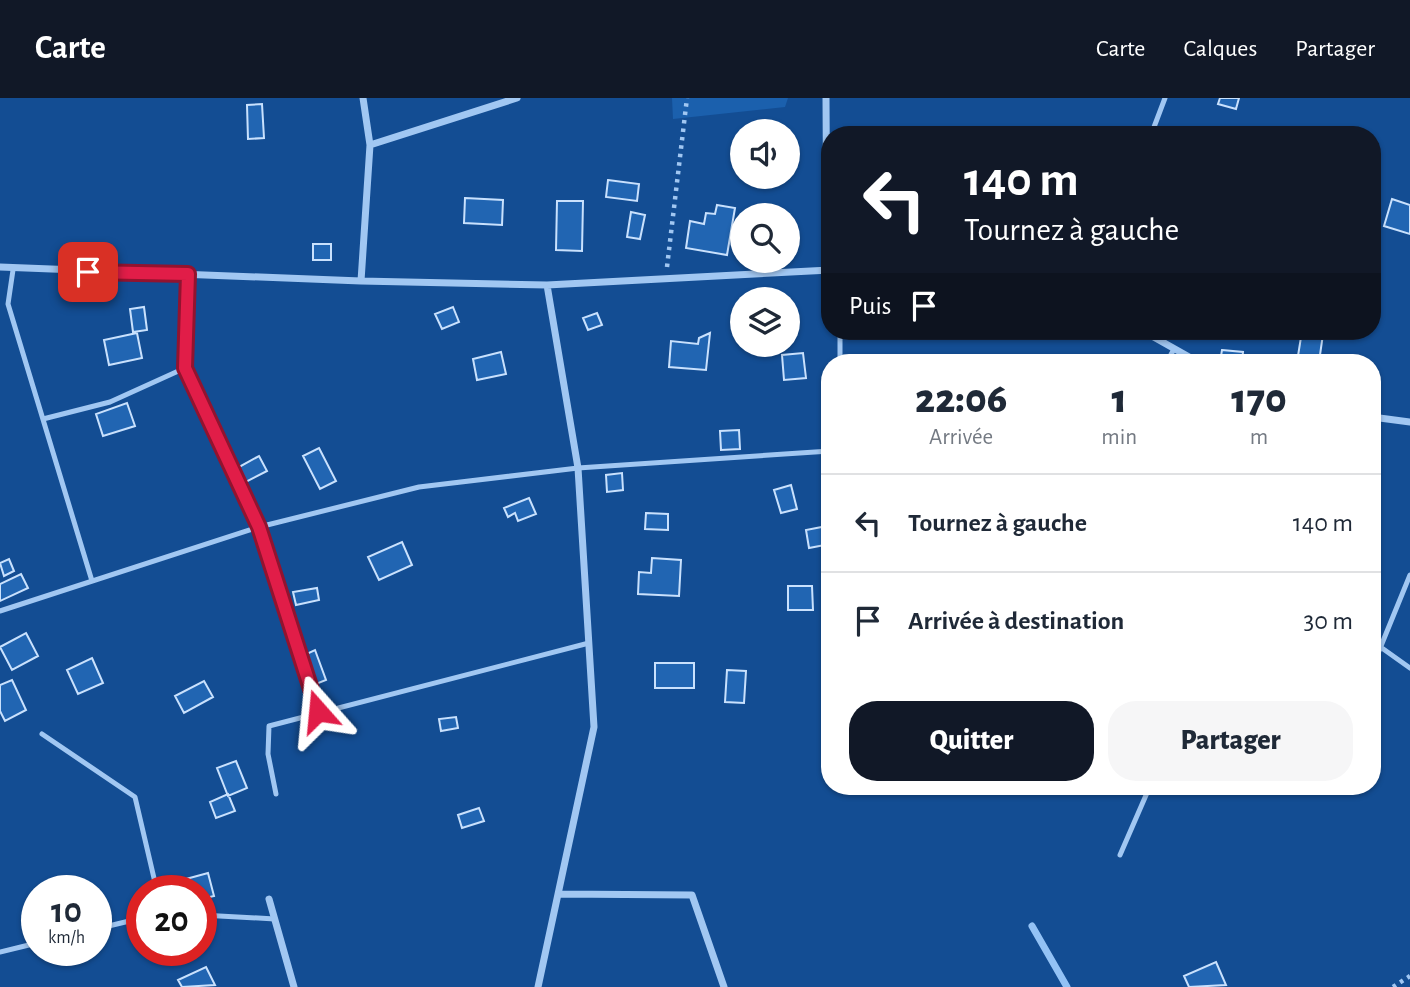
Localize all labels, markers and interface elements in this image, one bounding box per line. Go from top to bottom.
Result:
text: Carte [35,32,106,65]
text: Carte [1096,37,1145,61]
text: Calques [1183,37,1257,61]
text: Partager [1295,37,1375,61]
map controls [730,119,800,357]
button: sound [730,119,800,189]
icon: left [849,154,940,245]
text: 140 m [964,156,1079,205]
button: search [730,203,800,273]
text: Tournez à gauche [964,214,1179,246]
pin [58,242,118,302]
icon: arrive [69,253,107,291]
button: layers [730,287,800,357]
icon: arrive [905,287,943,325]
text: Puis [849,293,891,319]
text: 22:06 [915,378,1007,420]
text: 1 [1111,378,1127,420]
text: 170 [1231,378,1287,420]
text: Arrivée [929,426,993,449]
text: min [1101,426,1137,449]
text: m [1250,426,1268,449]
icon: left [849,504,887,542]
text: Tournez à gauche [908,510,1087,536]
text: 140 m [1293,510,1353,536]
icon: arrive [849,602,887,640]
text: Arrivée à destination [908,608,1124,634]
text: 30 m [1303,608,1353,634]
position arrow [281,674,355,748]
button: Quitter [849,701,1094,781]
button: Partager [1108,701,1353,781]
speed limit sign: 20 [126,875,217,966]
text: 10 [51,894,82,929]
text: km/h [48,929,85,947]

